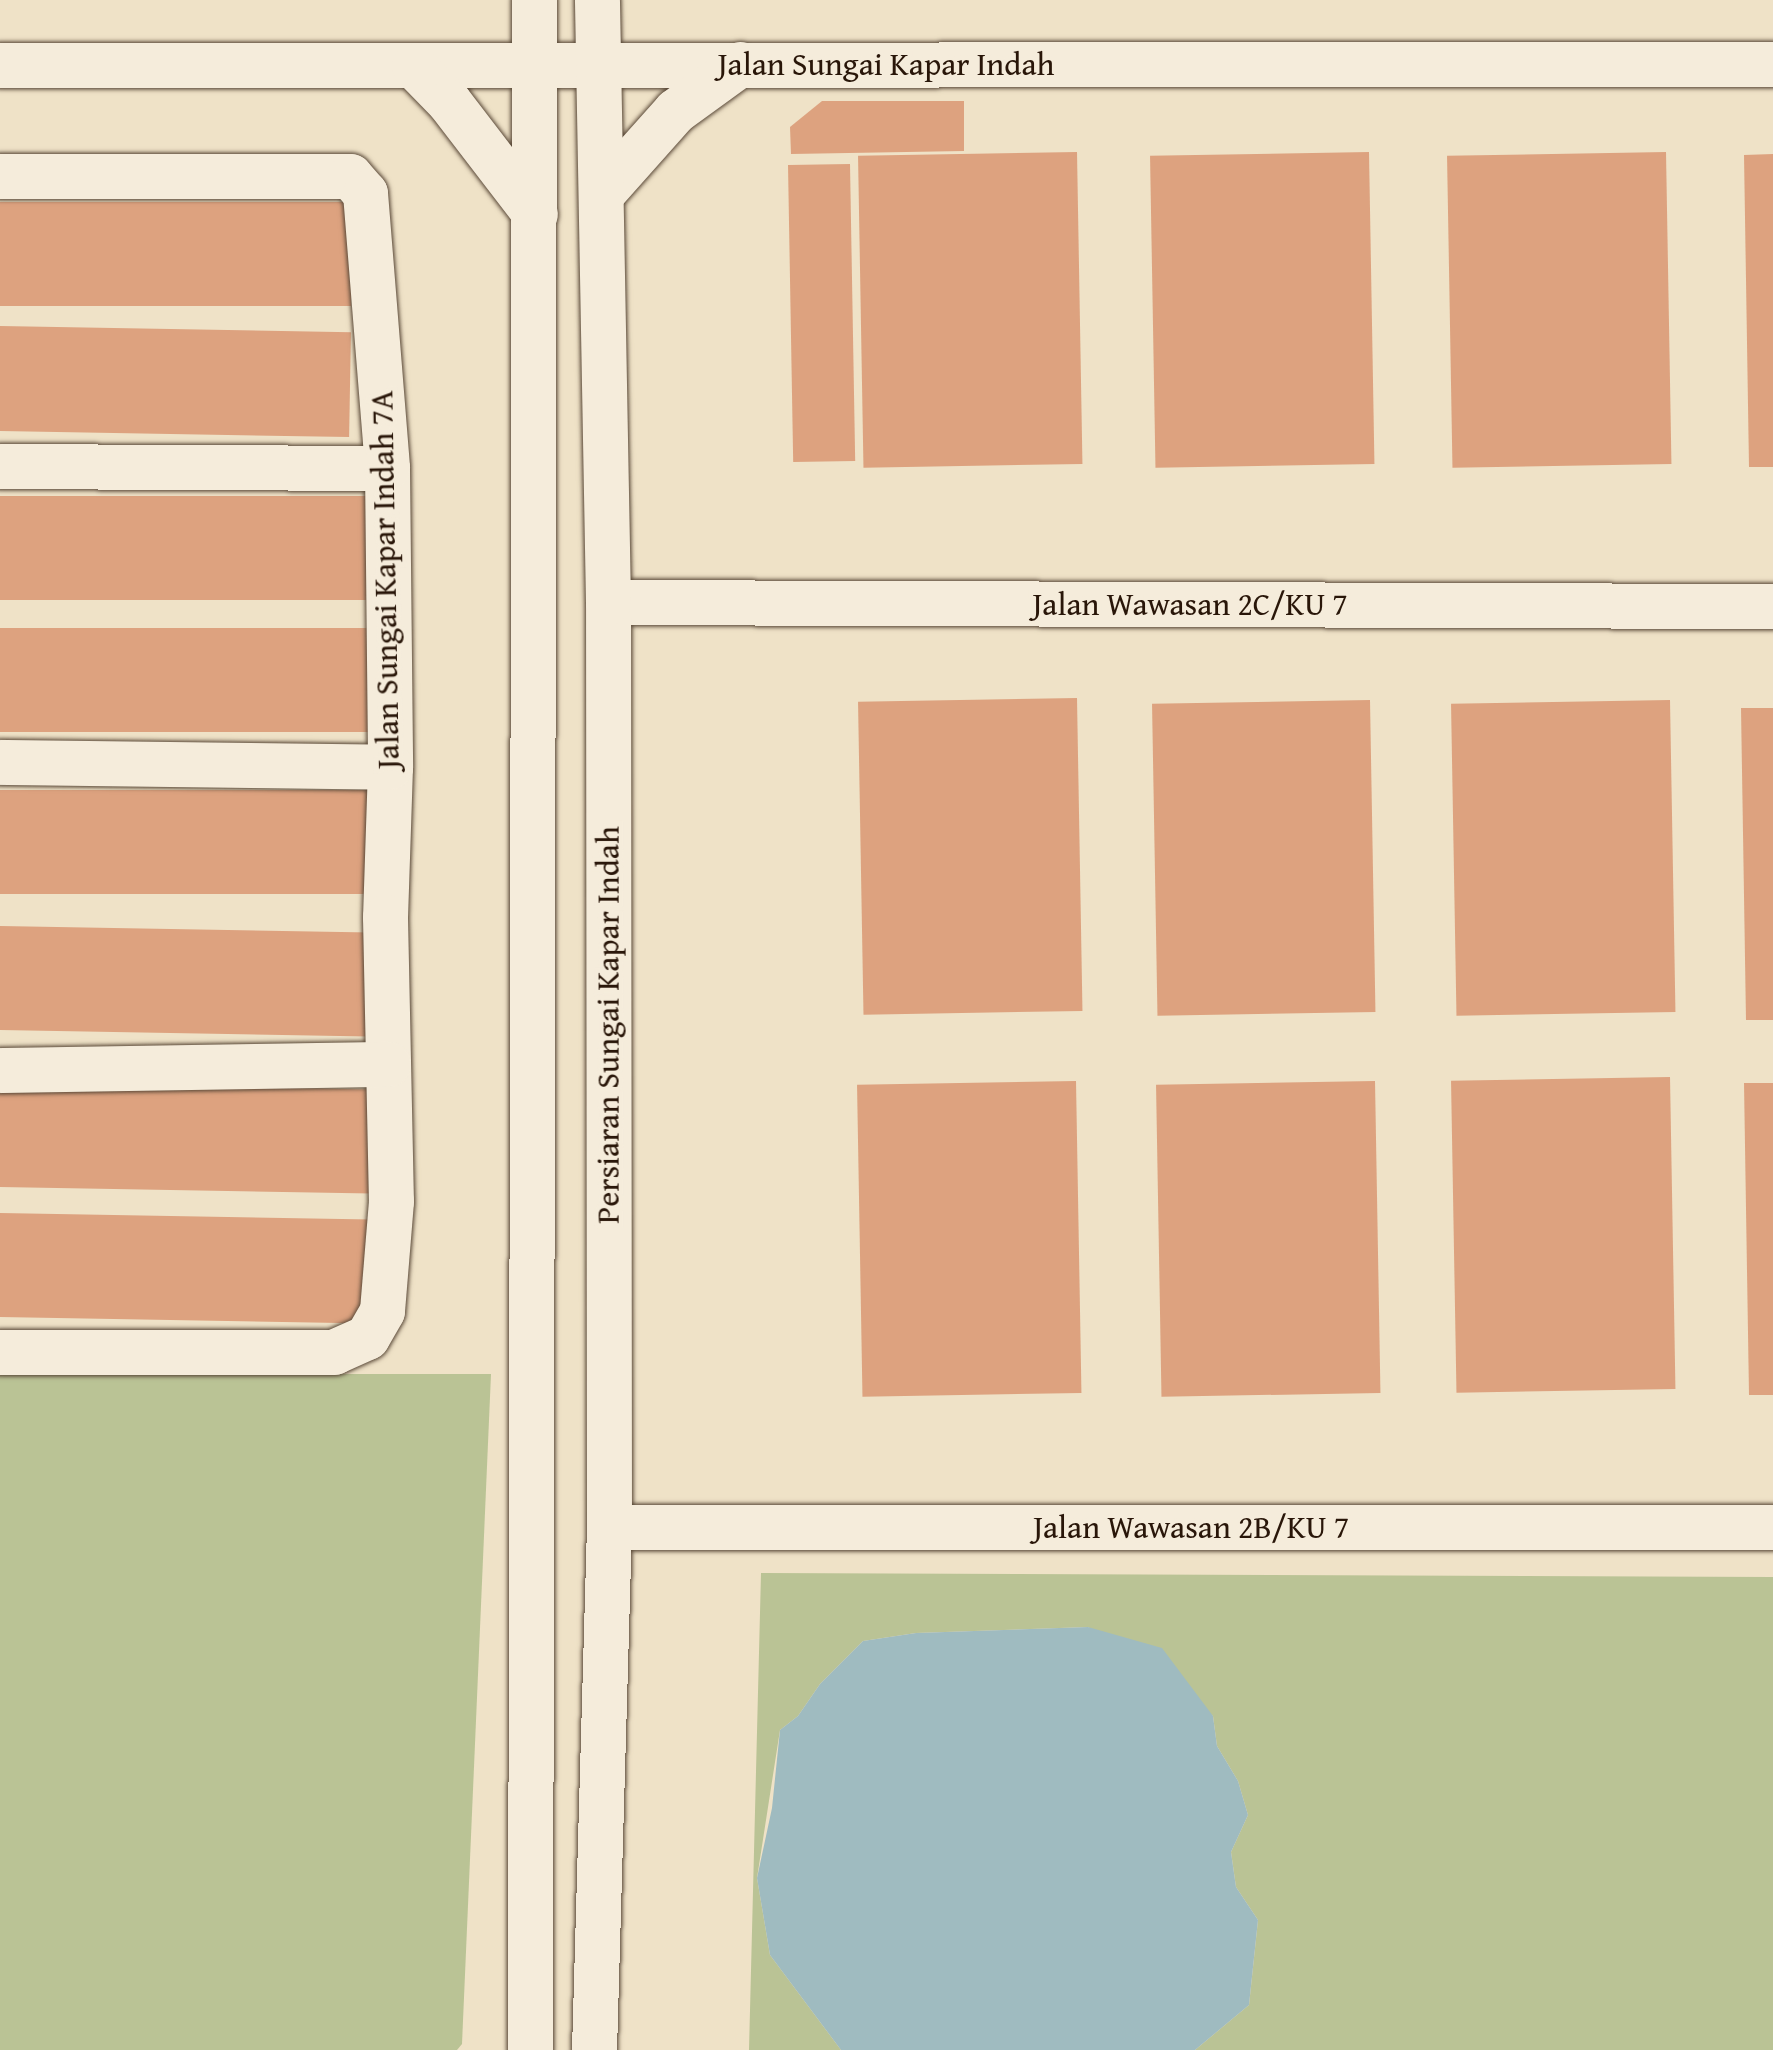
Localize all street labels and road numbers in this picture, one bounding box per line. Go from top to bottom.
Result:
street label: Jalan Sungai Kapar Indah [718,45,1054,83]
street label: Jalan Sungai Kapar Indah 7A [362,390,408,770]
street label: Jalan Wawasan 2C/KU 7 [1032,585,1348,623]
street label: Persiaran Sungai Kapar Indah [589,826,627,1224]
street label: Jalan Wawasan 2B/KU 7 [1033,1508,1349,1546]

